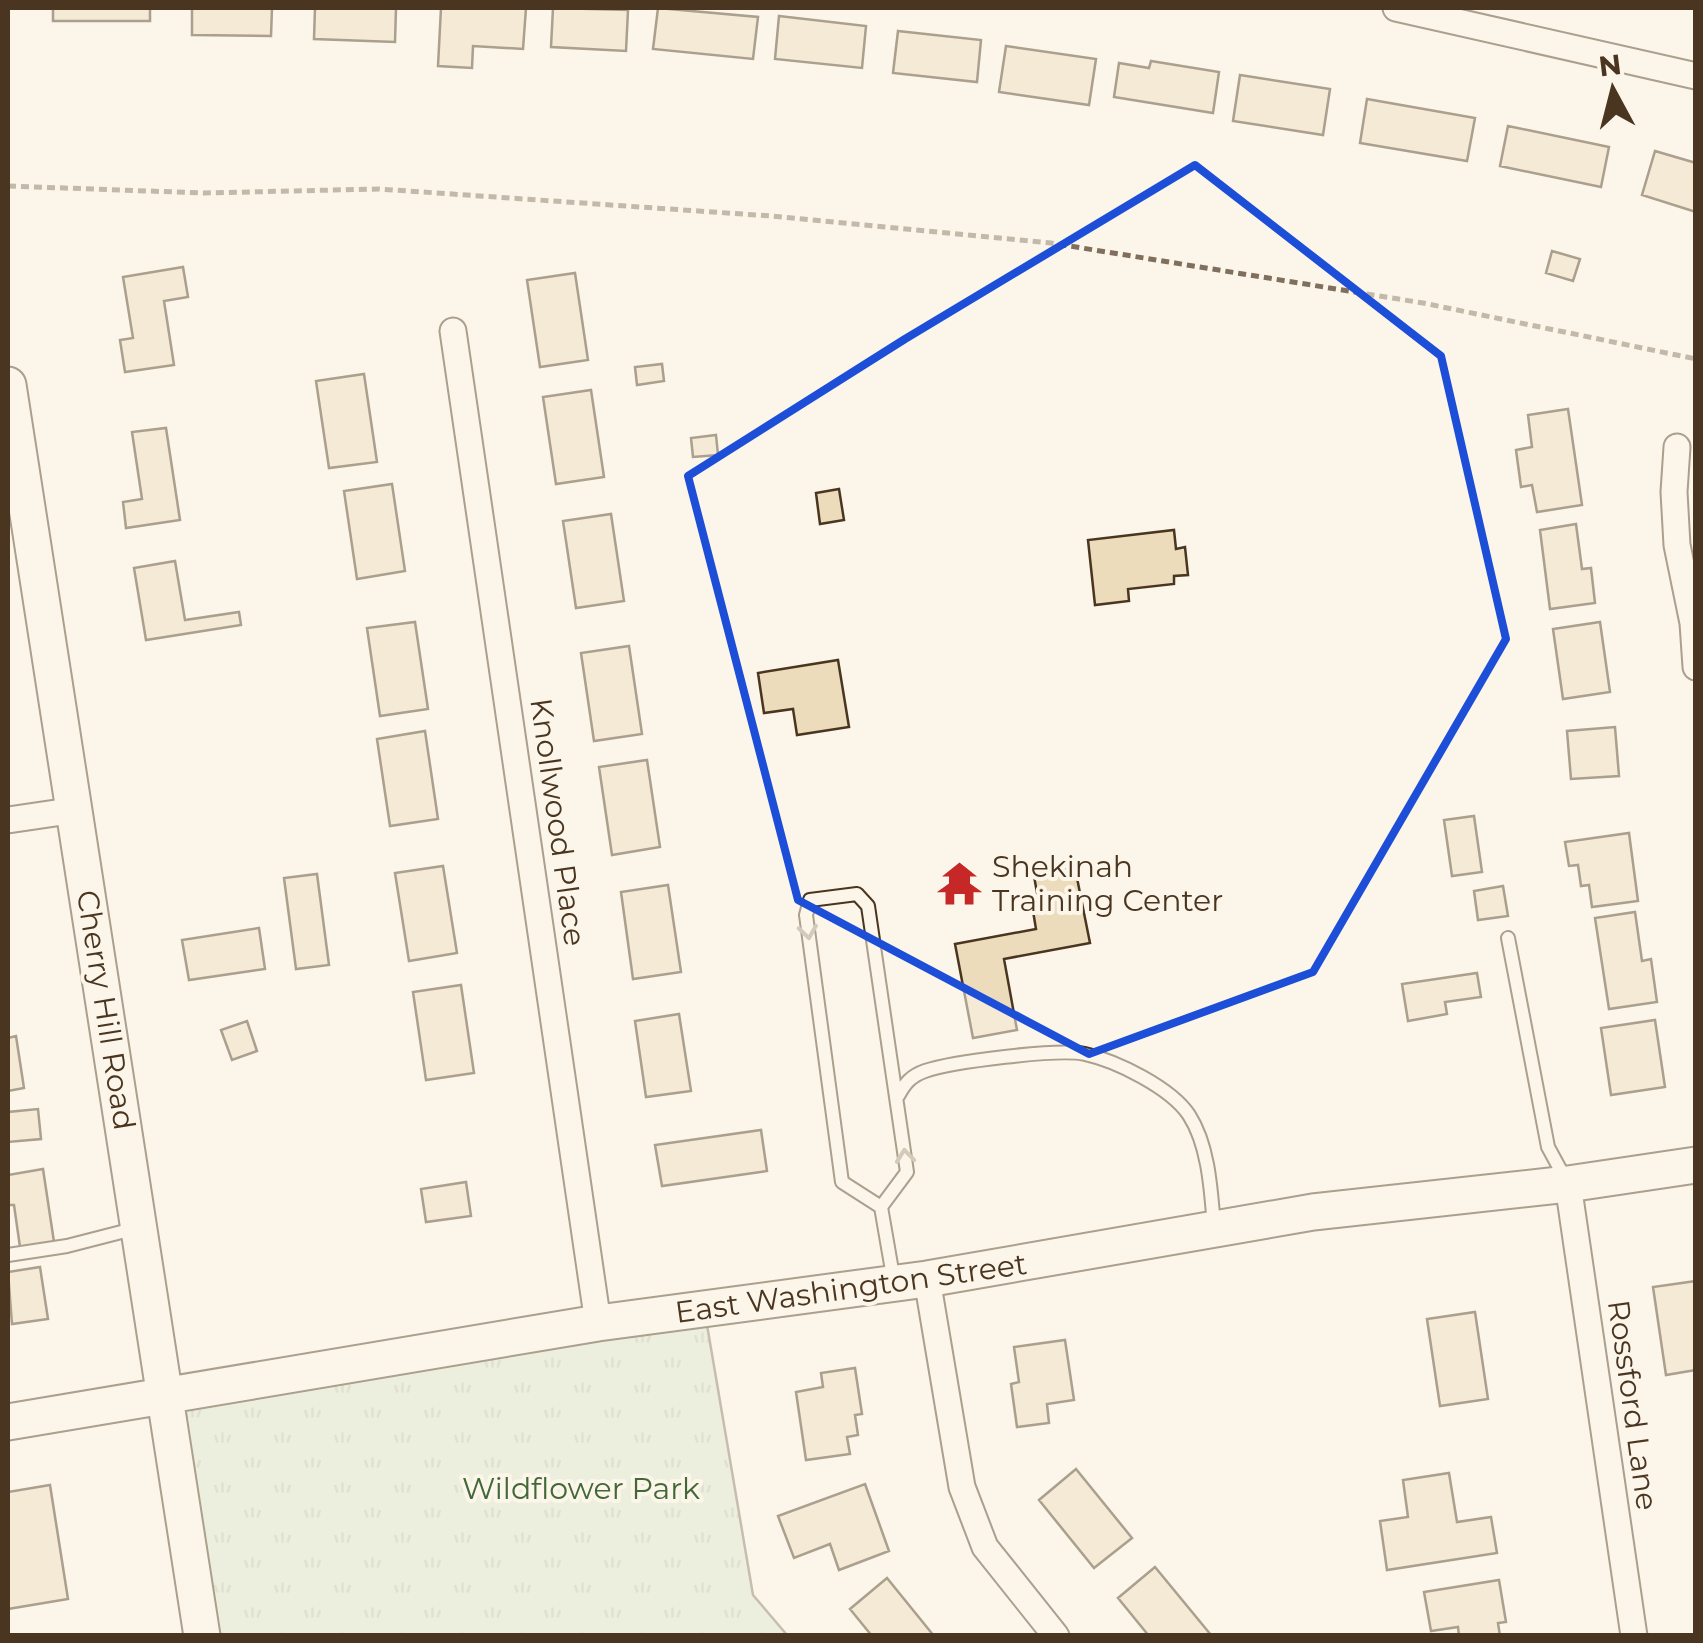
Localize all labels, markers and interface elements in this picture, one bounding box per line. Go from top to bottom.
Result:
north arrow [1563,40,1663,140]
text: N [1597,47,1623,83]
street label: Knollwood Place [522,696,594,948]
place label: Shekinah Training Center [992,848,1223,919]
temple icon: Shekinah Training Center [935,859,983,907]
street label: Cherry Hill Road [69,887,143,1133]
one-way arrow [797,925,818,941]
one-way arrow [895,1147,916,1163]
street label: East Washington Street [673,1245,1029,1331]
street label: Rossford Lane [1600,1297,1666,1513]
park label: Wildflower Park [462,1470,700,1507]

